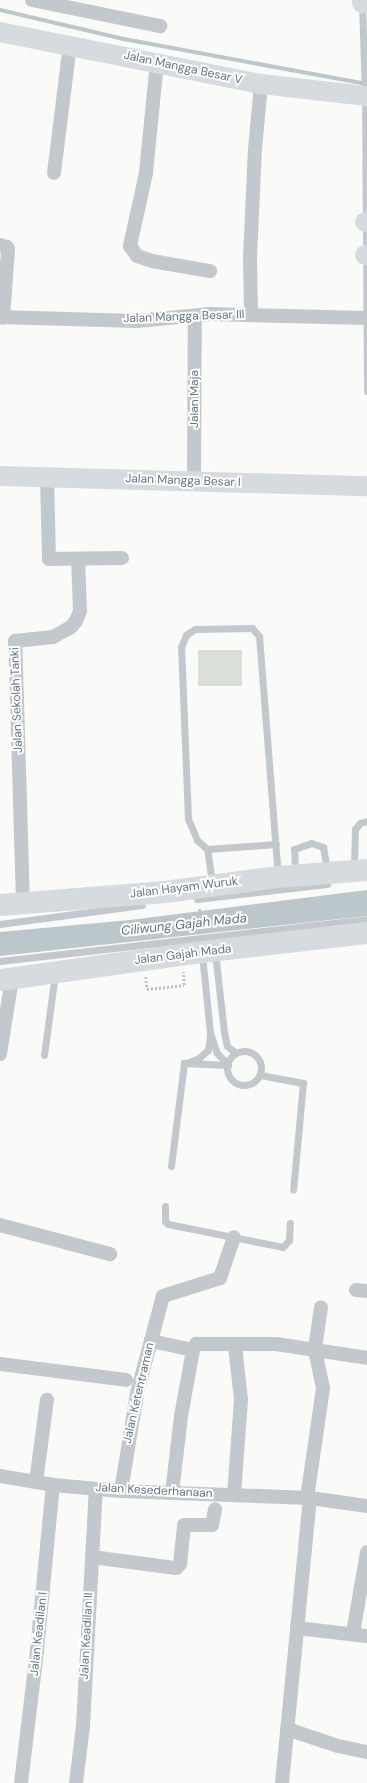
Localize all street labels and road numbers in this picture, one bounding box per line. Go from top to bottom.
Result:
street label: Jalan Mangga Besar V [122,48,244,88]
street label: Jalan Mangga Besar III [123,308,245,326]
street label: Jalan Maja [188,370,202,428]
street label: Jalan Mangga Besar I [125,472,241,490]
street label: Jalan Sekolah Tanki [8,647,26,753]
street label: Jalan Hayam Wuruk [129,874,239,902]
street label: Jalan Gajah Mada [134,942,232,968]
street label: Jalan Ketentraman [120,1341,158,1445]
street label: Jalan Kesederhanaan [95,1481,213,1501]
street label: Jalan Keadilan I [27,1591,51,1677]
street label: Jalan Keadilan II [78,1592,96,1680]

